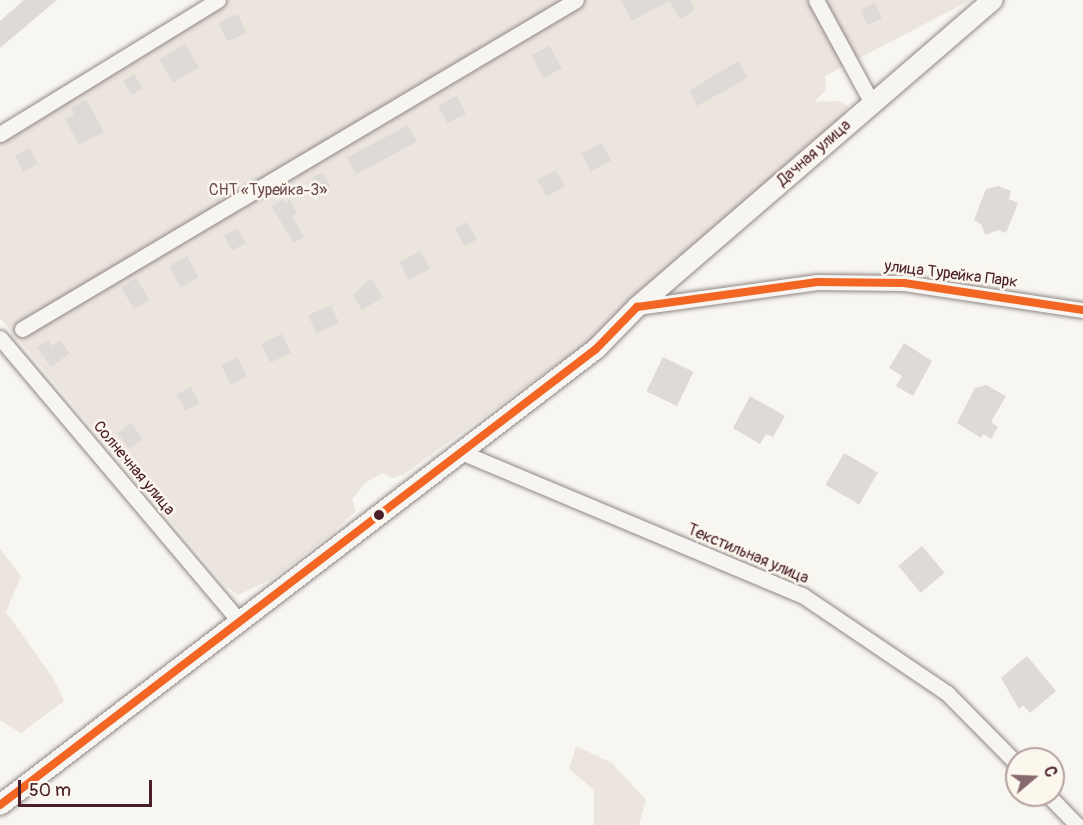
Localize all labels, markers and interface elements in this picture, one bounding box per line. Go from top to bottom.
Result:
street label: Дачная улица [773,116,855,190]
park label: СНТ «Турейка-3» [209,180,327,200]
street label: улица Турейка Парк [883,256,1019,292]
street label: Солнечная улица [89,417,179,519]
unlabelled marker [373,509,385,521]
street label: Текстильная улица [684,520,812,588]
north arrow [1005,747,1065,807]
text: С [1039,764,1061,780]
scale bar [21,768,154,806]
text: 50 m [29,779,71,802]

